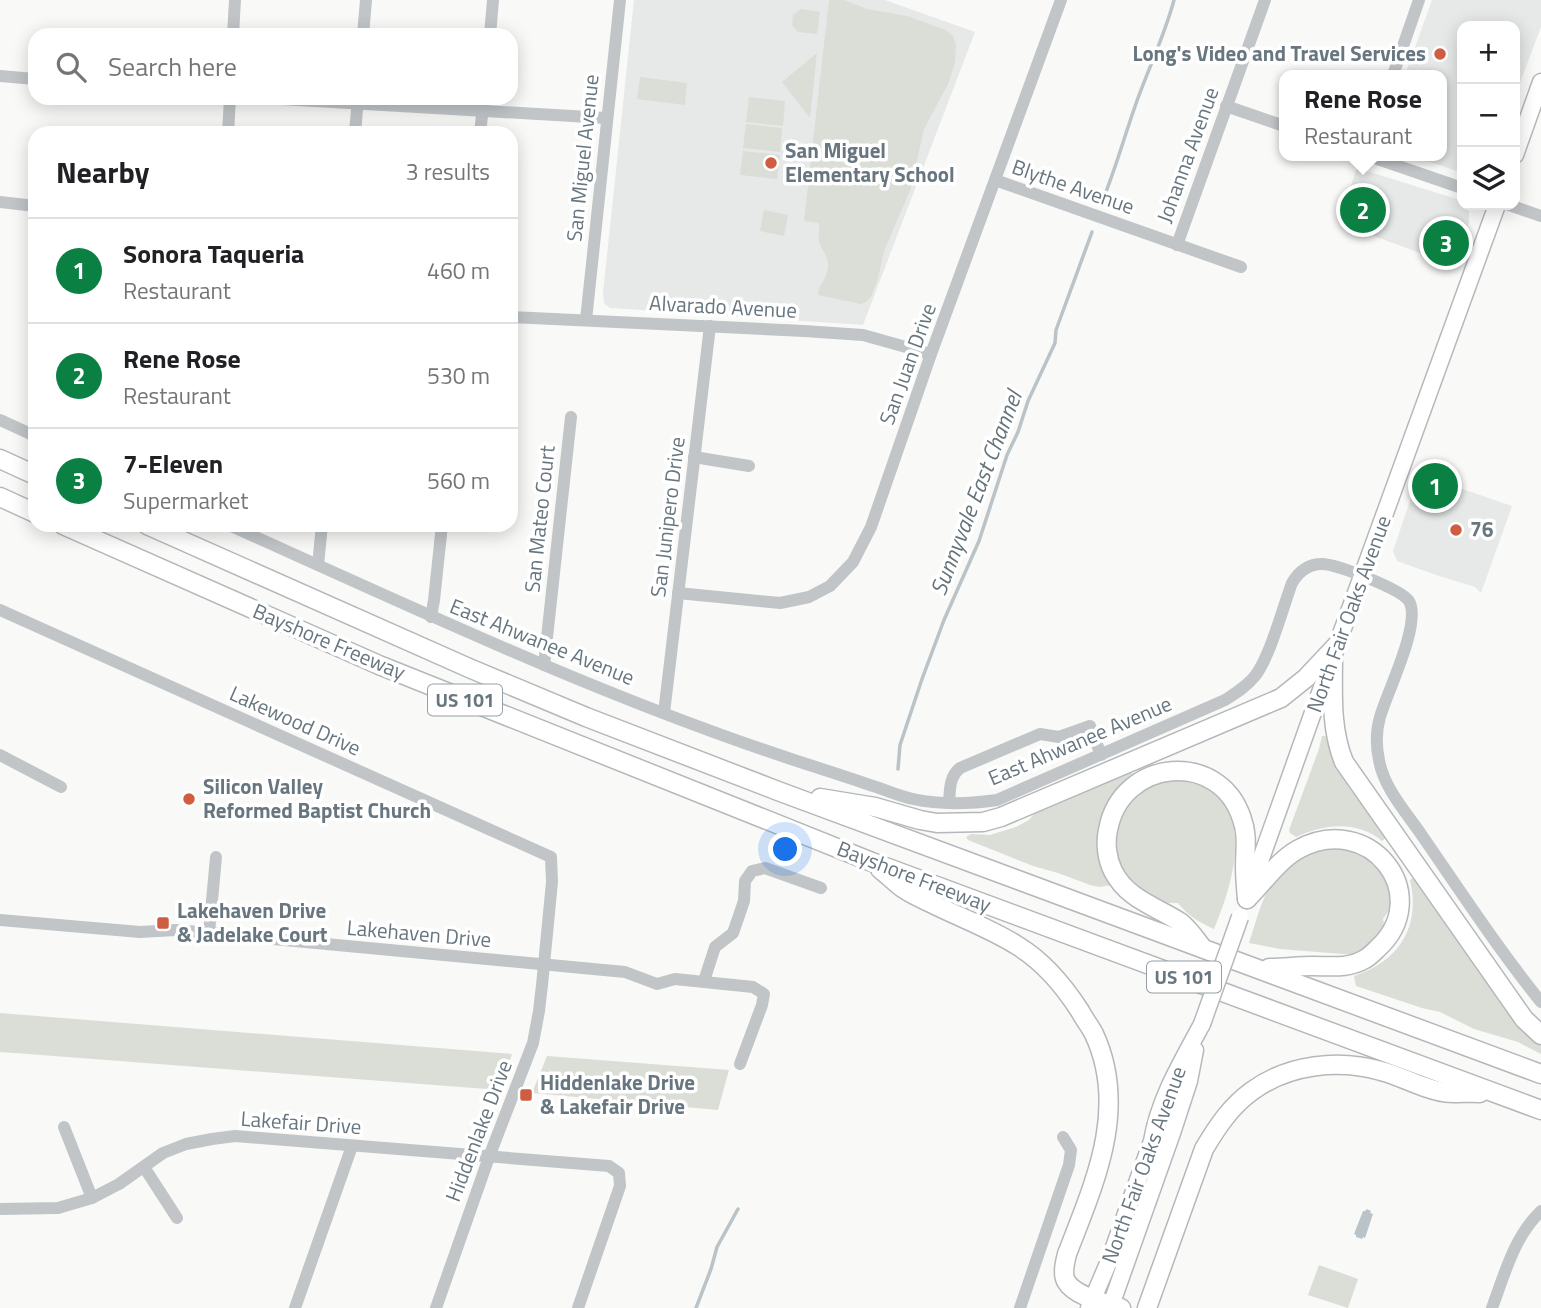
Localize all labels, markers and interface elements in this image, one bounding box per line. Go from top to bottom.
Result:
map controls [1457,21,1520,210]
button: + [1457,21,1520,84]
search box [28,28,518,105]
place label: Long's Video and Travel Services [1133,37,1426,69]
marker: Long's Video and Travel Services [1432,46,1448,62]
text: Search here [108,47,237,86]
icon: search [52,48,90,86]
popup [1279,70,1447,161]
street label: San Miguel Avenue [557,73,607,243]
text: Rene Rose [1304,79,1422,118]
street label: Johanna Avenue [1148,82,1226,227]
button: − [1457,84,1520,147]
text: Restaurant [1304,118,1412,153]
place label: San Miguel Elementary School [785,134,955,190]
button: layers [1457,147,1520,210]
text: Nearby [56,149,149,195]
street label: Blythe Avenue [1008,150,1139,222]
text: 3 results [406,154,490,189]
marker: San Miguel Elementary School [763,155,779,171]
pin: 2 [1340,184,1386,236]
pin: 3 [1423,217,1469,269]
text: Sonora Taqueria [123,234,304,273]
text: 1 [73,253,85,288]
text: 460 m [427,253,490,288]
text: Restaurant [123,273,231,308]
street label: Alvarado Avenue [648,286,798,326]
street label: San Juan Drive [870,298,944,429]
text: Rene Rose [123,339,241,378]
text: 2 [73,358,85,393]
text: 530 m [427,358,490,393]
text: Restaurant [123,378,231,413]
water label: Sunnyvale East Channel [920,383,1032,600]
street label: San Junipero Drive [641,435,693,599]
street label: San Mateo Court [515,443,563,594]
text: 7-Eleven [123,444,223,483]
pin: 1 [1412,460,1458,512]
text: 3 [73,463,85,498]
text: 560 m [427,463,490,498]
text: Supermarket [123,483,248,518]
street label: North Fair Oaks Avenue [1298,511,1399,717]
place label: 76 [1470,513,1494,545]
marker: 76 [1448,522,1464,538]
street label: East Ahwanee Avenue [445,589,640,693]
street label: Bayshore Freeway [248,595,411,688]
street label: Lakewood Drive [225,677,366,763]
road number: US 101 [428,684,502,716]
street label: East Ahwanee Avenue [983,687,1176,793]
place label: Silicon Valley Reformed Baptist Church [203,770,431,826]
marker: Silicon Valley Reformed Baptist Church [181,791,197,807]
your location [768,832,802,866]
street label: Bayshore Freeway [833,832,996,920]
place label: Lakehaven Drive & Jadelake Court [177,894,328,950]
street label: Lakehaven Drive [345,911,493,955]
marker: Lakehaven Drive & Jadelake Court [155,915,171,931]
road number: US 101 [1147,962,1221,993]
street label: Hiddenlake Drive [436,1055,520,1206]
street label: North Fair Oaks Avenue [1093,1062,1194,1268]
place label: Hiddenlake Drive & Lakefair Drive [540,1066,695,1122]
marker: Hiddenlake Drive & Lakefair Drive [518,1087,534,1103]
street label: Lakefair Drive [240,1102,362,1142]

